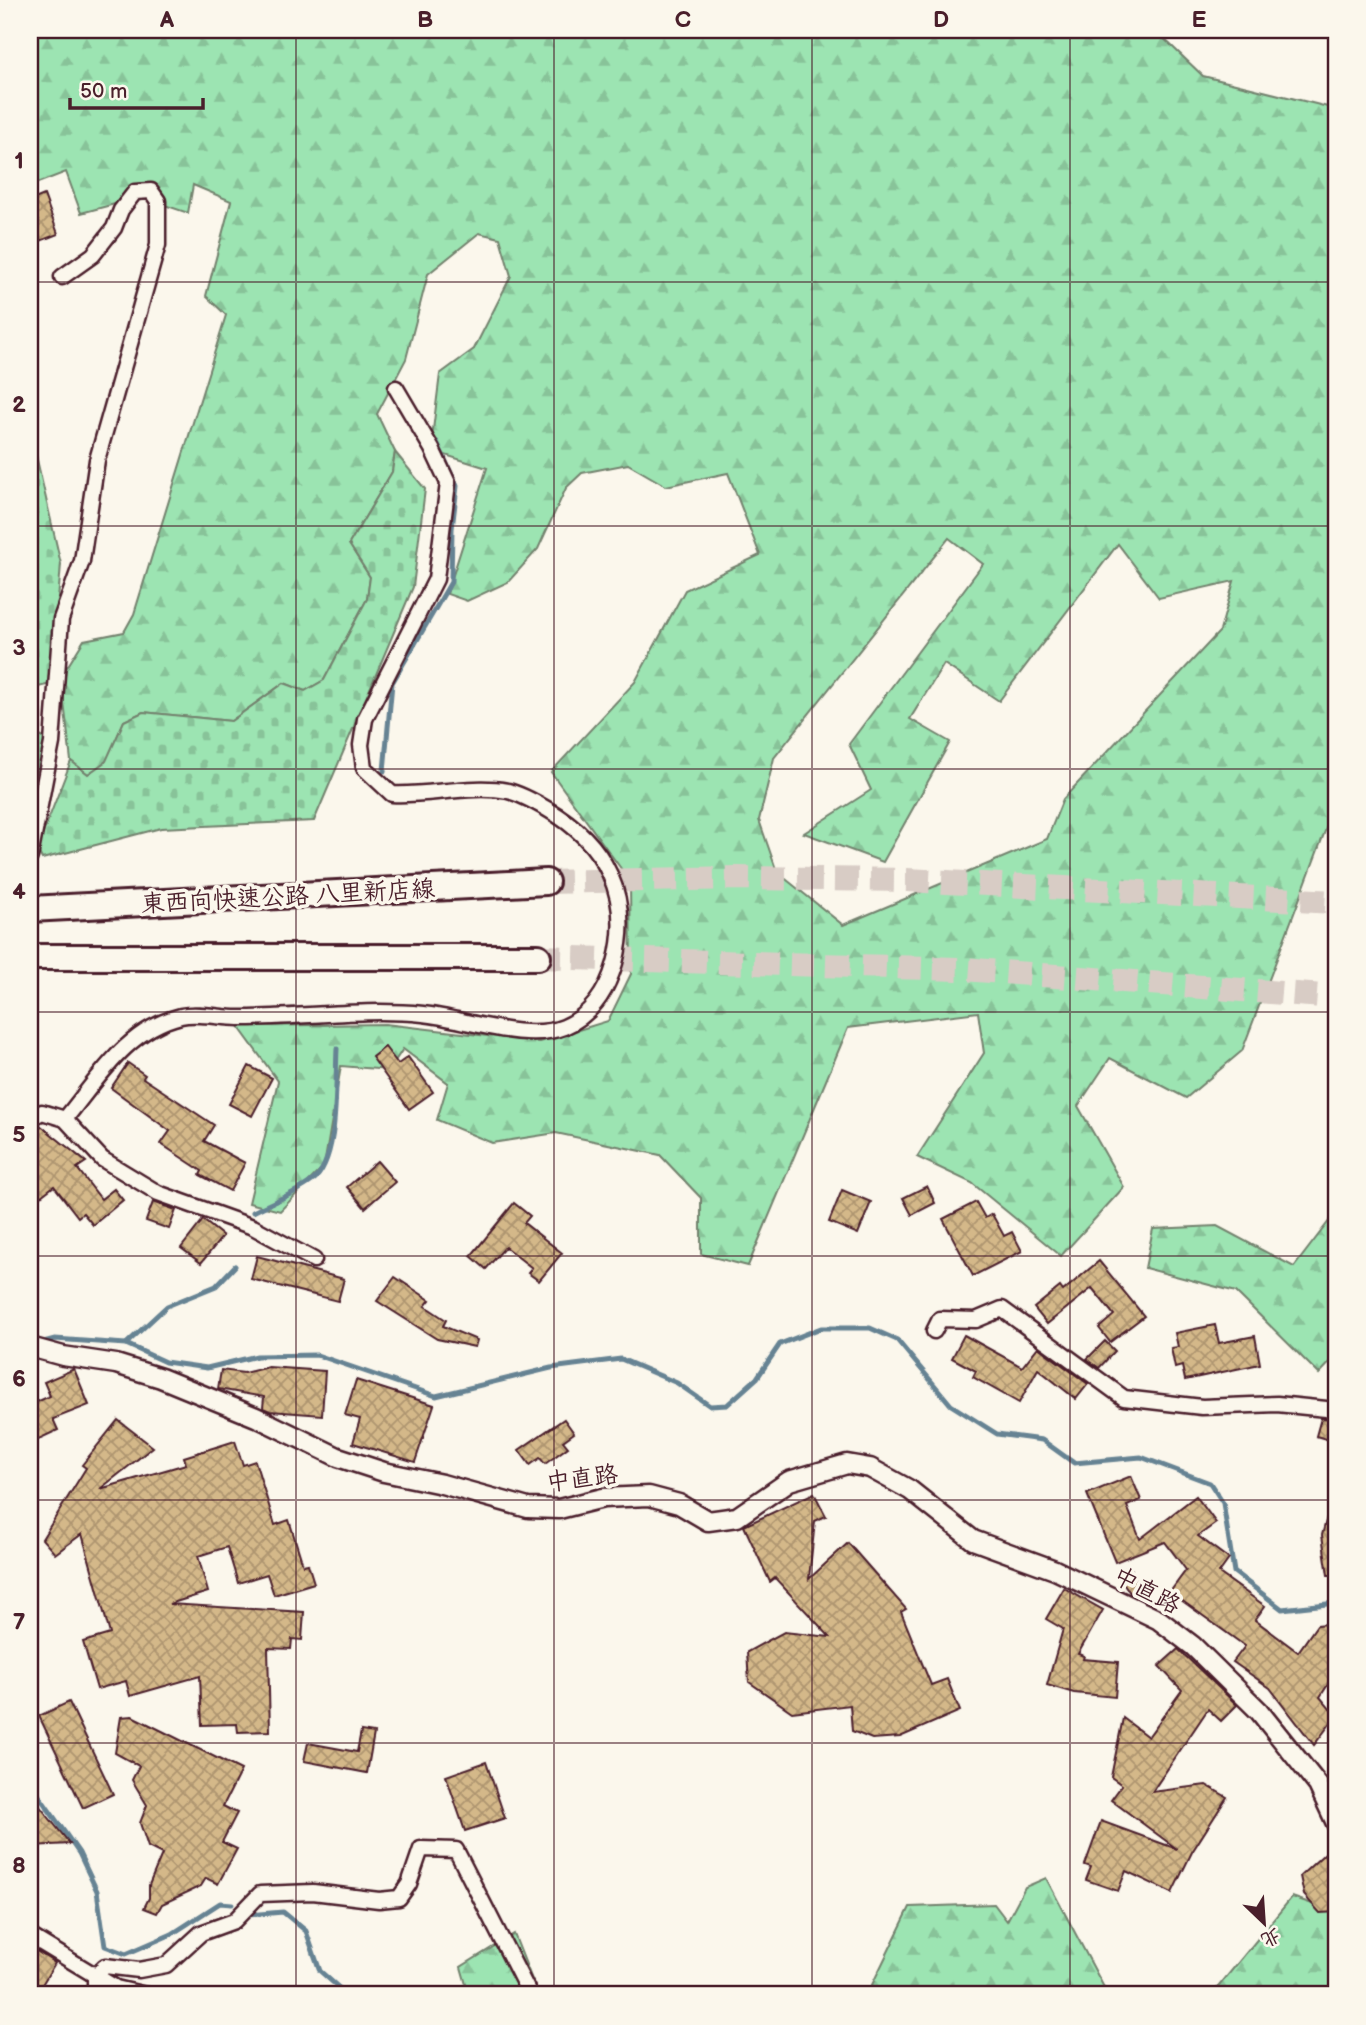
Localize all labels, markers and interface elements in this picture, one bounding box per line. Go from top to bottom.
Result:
text: A [159,6,175,34]
text: B [417,6,433,34]
text: C [675,6,691,34]
text: D [933,6,949,34]
text: E [1192,6,1207,34]
scale bar [70,66,203,110]
text: 50 m [80,79,127,104]
text: 1 [14,147,24,175]
text: 2 [12,391,26,419]
text: 3 [12,634,26,662]
street label: 東西向快速公路 八里新店線 [140,874,436,919]
text: 4 [12,878,26,906]
text: 5 [12,1121,26,1149]
text: 6 [12,1365,26,1393]
street label: 中直路 [545,1460,620,1497]
street label: 中直路 [1108,1561,1185,1620]
text: 7 [13,1608,26,1636]
text: 8 [12,1852,26,1880]
north arrow [1230,1888,1300,1958]
text: 北 [1257,1923,1284,1951]

